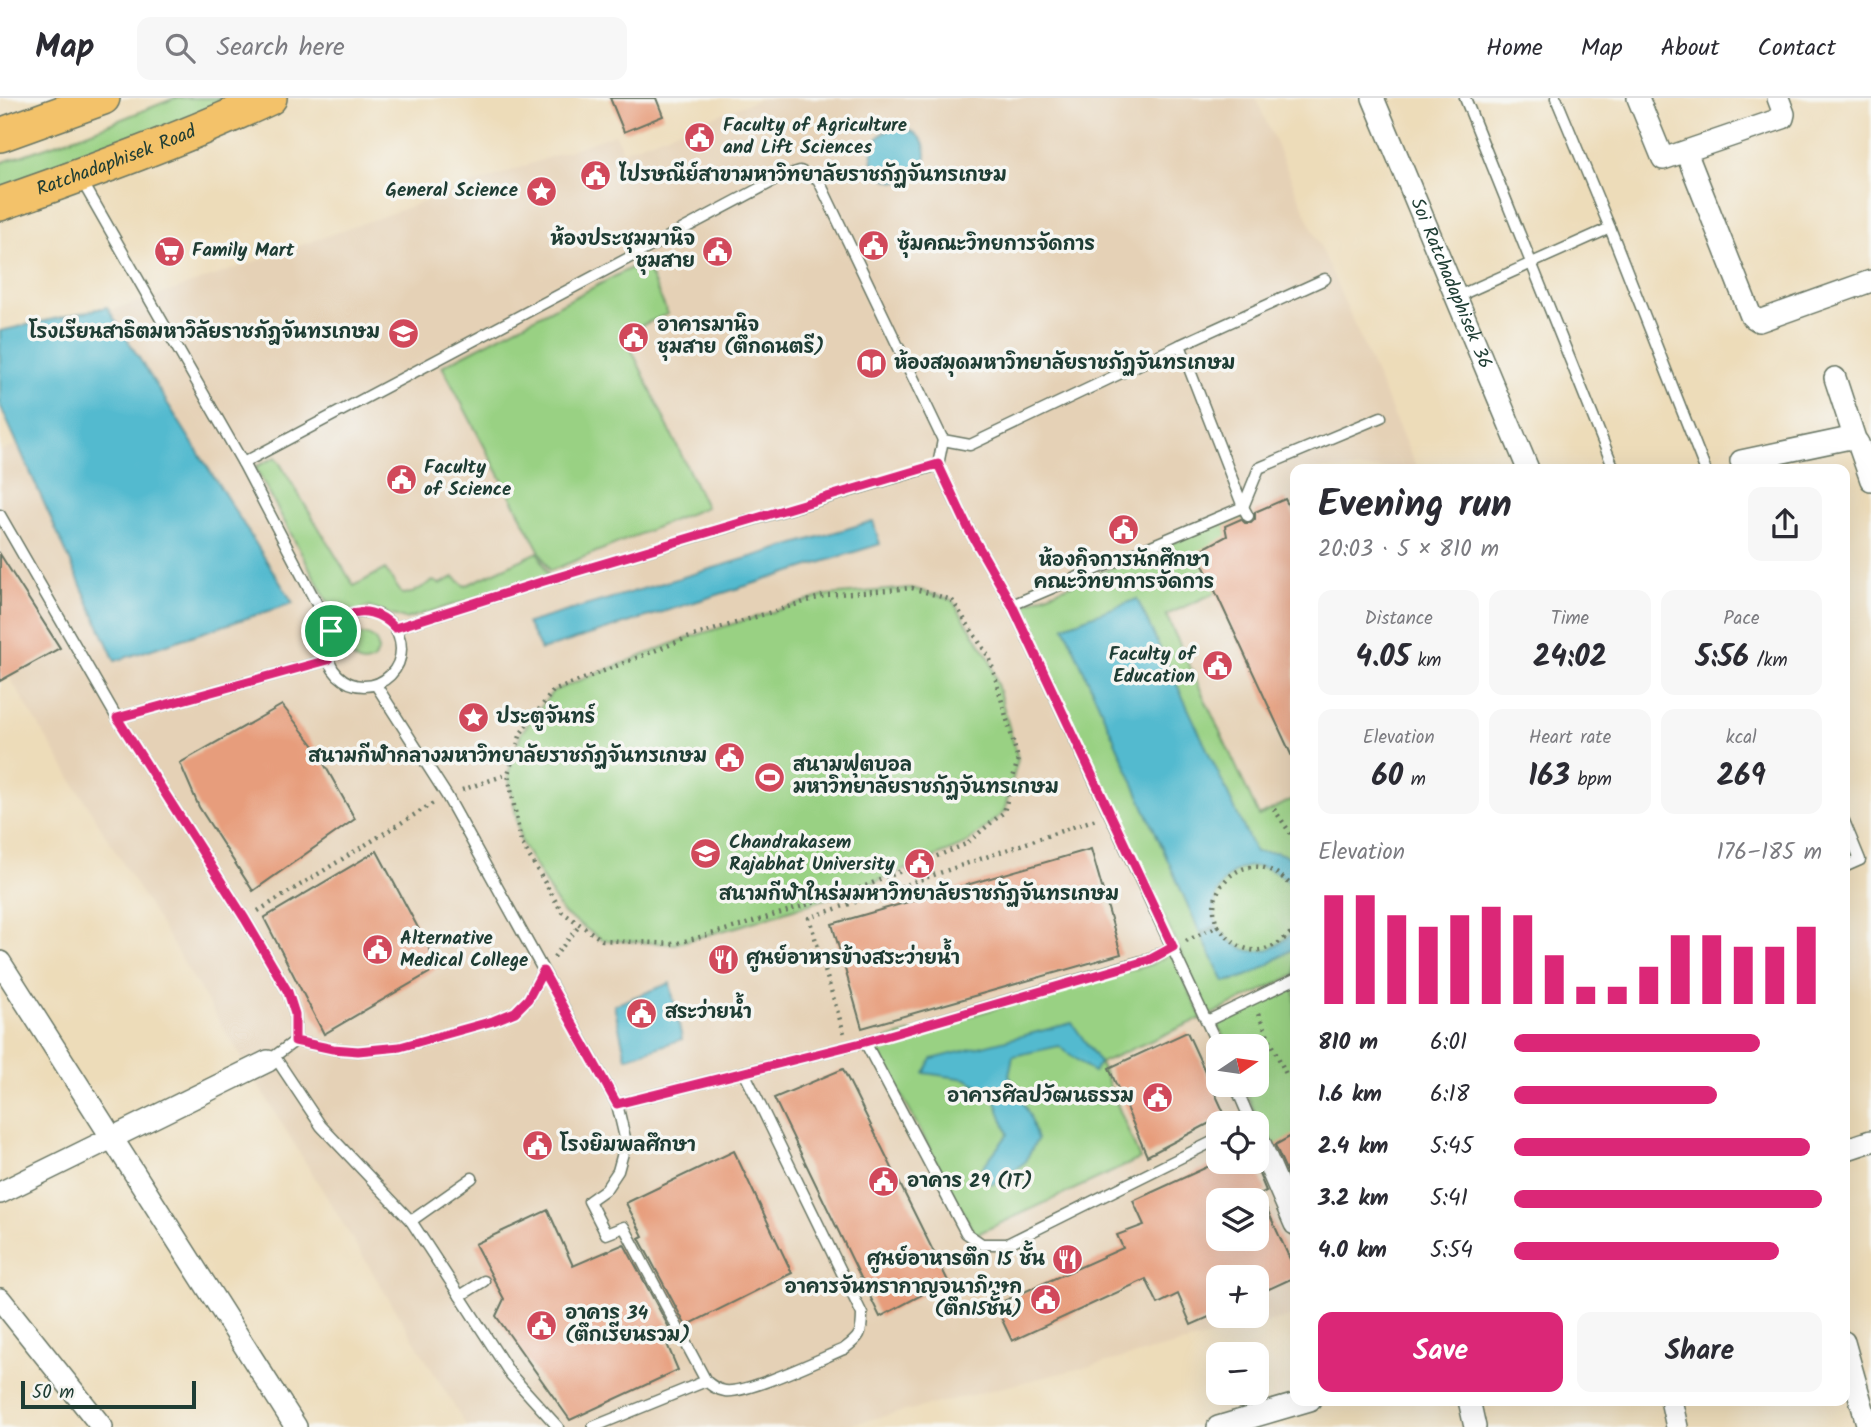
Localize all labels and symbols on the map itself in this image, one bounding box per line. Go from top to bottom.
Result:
place label: Faculty of Agriculture and Lift Sciences [723,111,907,163]
street label: Ratchadaphisek Road [32,117,201,205]
public building icon: Faculty of Agriculture and Lift Sciences [683,120,717,154]
public building icon: ไปรษณีย์สาขามหาวิทยาลัยราชภัฏจันทรเกษม [579,159,613,193]
place label: ไปรษณีย์สาขามหาวิทยาลัยราชภัฏจันทรเกษม [618,161,1007,191]
place icon: General Science [524,174,558,208]
place label: General Science [386,176,518,206]
street label: Soi Ratchadaphisek 36 [1401,193,1500,374]
place label: ห้องประชุมมานิจ ชุมสาย [550,225,695,277]
public building icon: ซุ้มคณะวิทยการจัดการ [857,228,891,262]
place label: ซุ้มคณะวิทยการจัดการ [897,230,1095,260]
supermarket icon: Family Mart [152,234,186,268]
public building icon: ห้องประชุมมานิจ ชุมสาย [701,234,735,268]
place label: Family Mart [192,236,295,266]
place label: อาคารมานิจ ชุมสาย (ตึกดนตรี) [657,311,824,363]
school or university icon: โรงเรียนสาธิตมหาวิลัยราชภัฎจันทรเกษม [386,316,420,350]
place label: โรงเรียนสาธิตมหาวิลัยราชภัฎจันทรเกษม [28,318,380,348]
public building icon: อาคารมานิจ ชุมสาย (ตึกดนตรี) [617,320,651,354]
library icon: ห้องสมุดมหาวิทยาลัยราชภัฏจันทรเกษม [854,347,888,381]
place label: ห้องสมุดมหาวิทยาลัยราชภัฏจันทรเกษม [894,349,1235,379]
place label: Faculty of Science [424,453,511,505]
public building icon: Faculty of Science [384,462,418,496]
public building icon: ห้องกิจการนักศึกษา คณะวิทยาการจัดการ [1107,513,1141,547]
place label: ห้องกิจการนักศึกษา คณะวิทยาการจัดการ [1034,546,1214,598]
pin [301,601,361,661]
place label: Faculty of Education [1109,640,1197,692]
public building icon: Faculty of Education [1201,649,1235,683]
place icon: ประตูจันทร์ [456,701,490,735]
place label: ประตูจันทร์ [496,703,596,733]
public building icon: สนามกีฬากลางมหาวิทยาลัยราชภัฏจันทรเกษม [713,740,747,774]
place label: สนามกีฬากลางมหาวิทยาลัยราชภัฏจันทรเกษม [308,742,707,772]
place label: สนามฟุตบอล มหาวิทยาลัยราชภัฏจันทรเกษม [793,751,1059,803]
sports icon: สนามฟุตบอล มหาวิทยาลัยราชภัฏจันทรเกษม [753,760,787,794]
place label: Chandrakasem Rajabhat University [729,828,895,880]
school or university icon: Chandrakasem Rajabhat University [689,837,723,871]
public building icon: สนามกีฬาในร่มมหาวิทยาลัยราชภัฏจันทรเกษม [902,847,936,881]
place label: สนามกีฬาในร่มมหาวิทยาลัยราชภัฏจันทรเกษม [719,880,1119,910]
place label: Alternative Medical College [400,924,528,976]
public building icon: Alternative Medical College [360,933,394,967]
place label: ศูนย์อาหารข้างสระว่ายน้ำ [746,938,960,974]
restaurant icon: ศูนย์อาหารข้างสระว่ายน้ำ [706,942,740,976]
place label: สระว่ายน้ำ [665,992,752,1028]
public building icon: สระว่ายน้ำ [625,996,659,1030]
north arrow [1206,1034,1269,1097]
public building icon: อาคารศิลปวัฒนธรรม [1140,1080,1174,1114]
place label: อาคารศิลปวัฒนธรรม [947,1082,1134,1112]
public building icon: โรงยิมพลศึกษา [520,1129,554,1163]
place label: โรงยิมพลศึกษา [559,1131,696,1161]
public building icon: อาคาร 29 (IT) [867,1165,901,1199]
place label: อาคาร 29 (IT) [907,1167,1033,1197]
place label: ศูนย์อาหารตึก 15 ชั้น [867,1240,1045,1275]
restaurant icon: ศูนย์อาหารตึก 15 ชั้น [1051,1243,1085,1277]
place label: อาคารจันทรากาญจนาภิเษก (ตึก15ชั้น) [785,1273,1022,1325]
public building icon: อาคารจันทรากาญจนาภิเษก (ตึก15ชั้น) [1028,1282,1062,1316]
place label: อาคาร 34 (ตึกเรียนรวม) [565,1299,690,1351]
public building icon: อาคาร 34 (ตึกเรียนรวม) [525,1308,559,1342]
scale bar [21,1378,196,1410]

